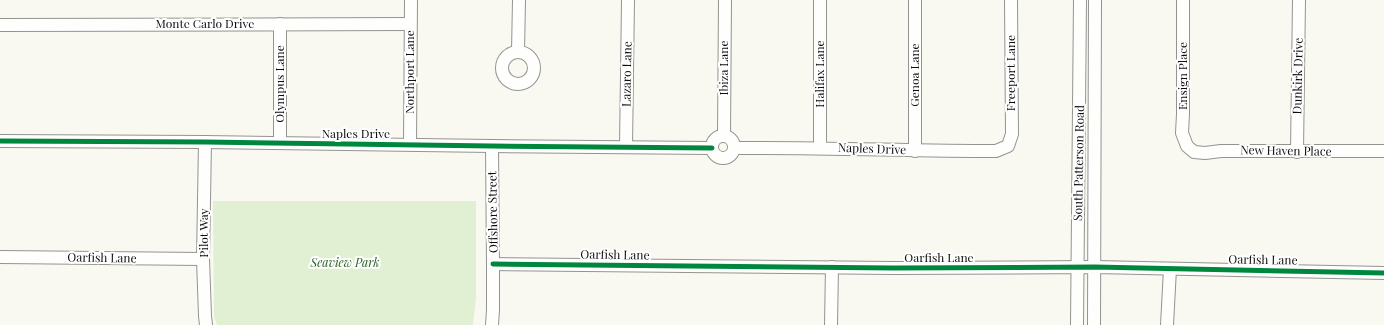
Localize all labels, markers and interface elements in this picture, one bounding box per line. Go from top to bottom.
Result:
street label: Monte Carlo Drive [156,15,254,31]
street label: Northport Lane [401,30,417,114]
street label: Freeport Lane [1002,35,1018,111]
street label: Dunkirk Drive [1288,37,1306,115]
street label: Ibiza Lane [715,40,731,96]
street label: Halifax Lane [811,40,827,108]
street label: Lazaro Lane [617,41,635,107]
street label: Ensign Place [1174,42,1190,110]
street label: Genoa Lane [906,43,922,107]
street label: Olympus Lane [271,45,287,123]
street label: South Patterson Road [1069,105,1087,221]
street label: Naples Drive [322,125,390,141]
street label: Naples Drive [838,139,906,157]
street label: New Haven Place [1240,141,1332,159]
street label: Offshore Street [483,170,501,253]
street label: Pilot Way [195,208,211,258]
street label: Oarfish Lane [580,245,650,263]
street label: Oarfish Lane [67,248,137,266]
street label: Oarfish Lane [904,249,974,265]
street label: Oarfish Lane [1228,250,1298,268]
park label: Seaview Park [309,254,380,270]

